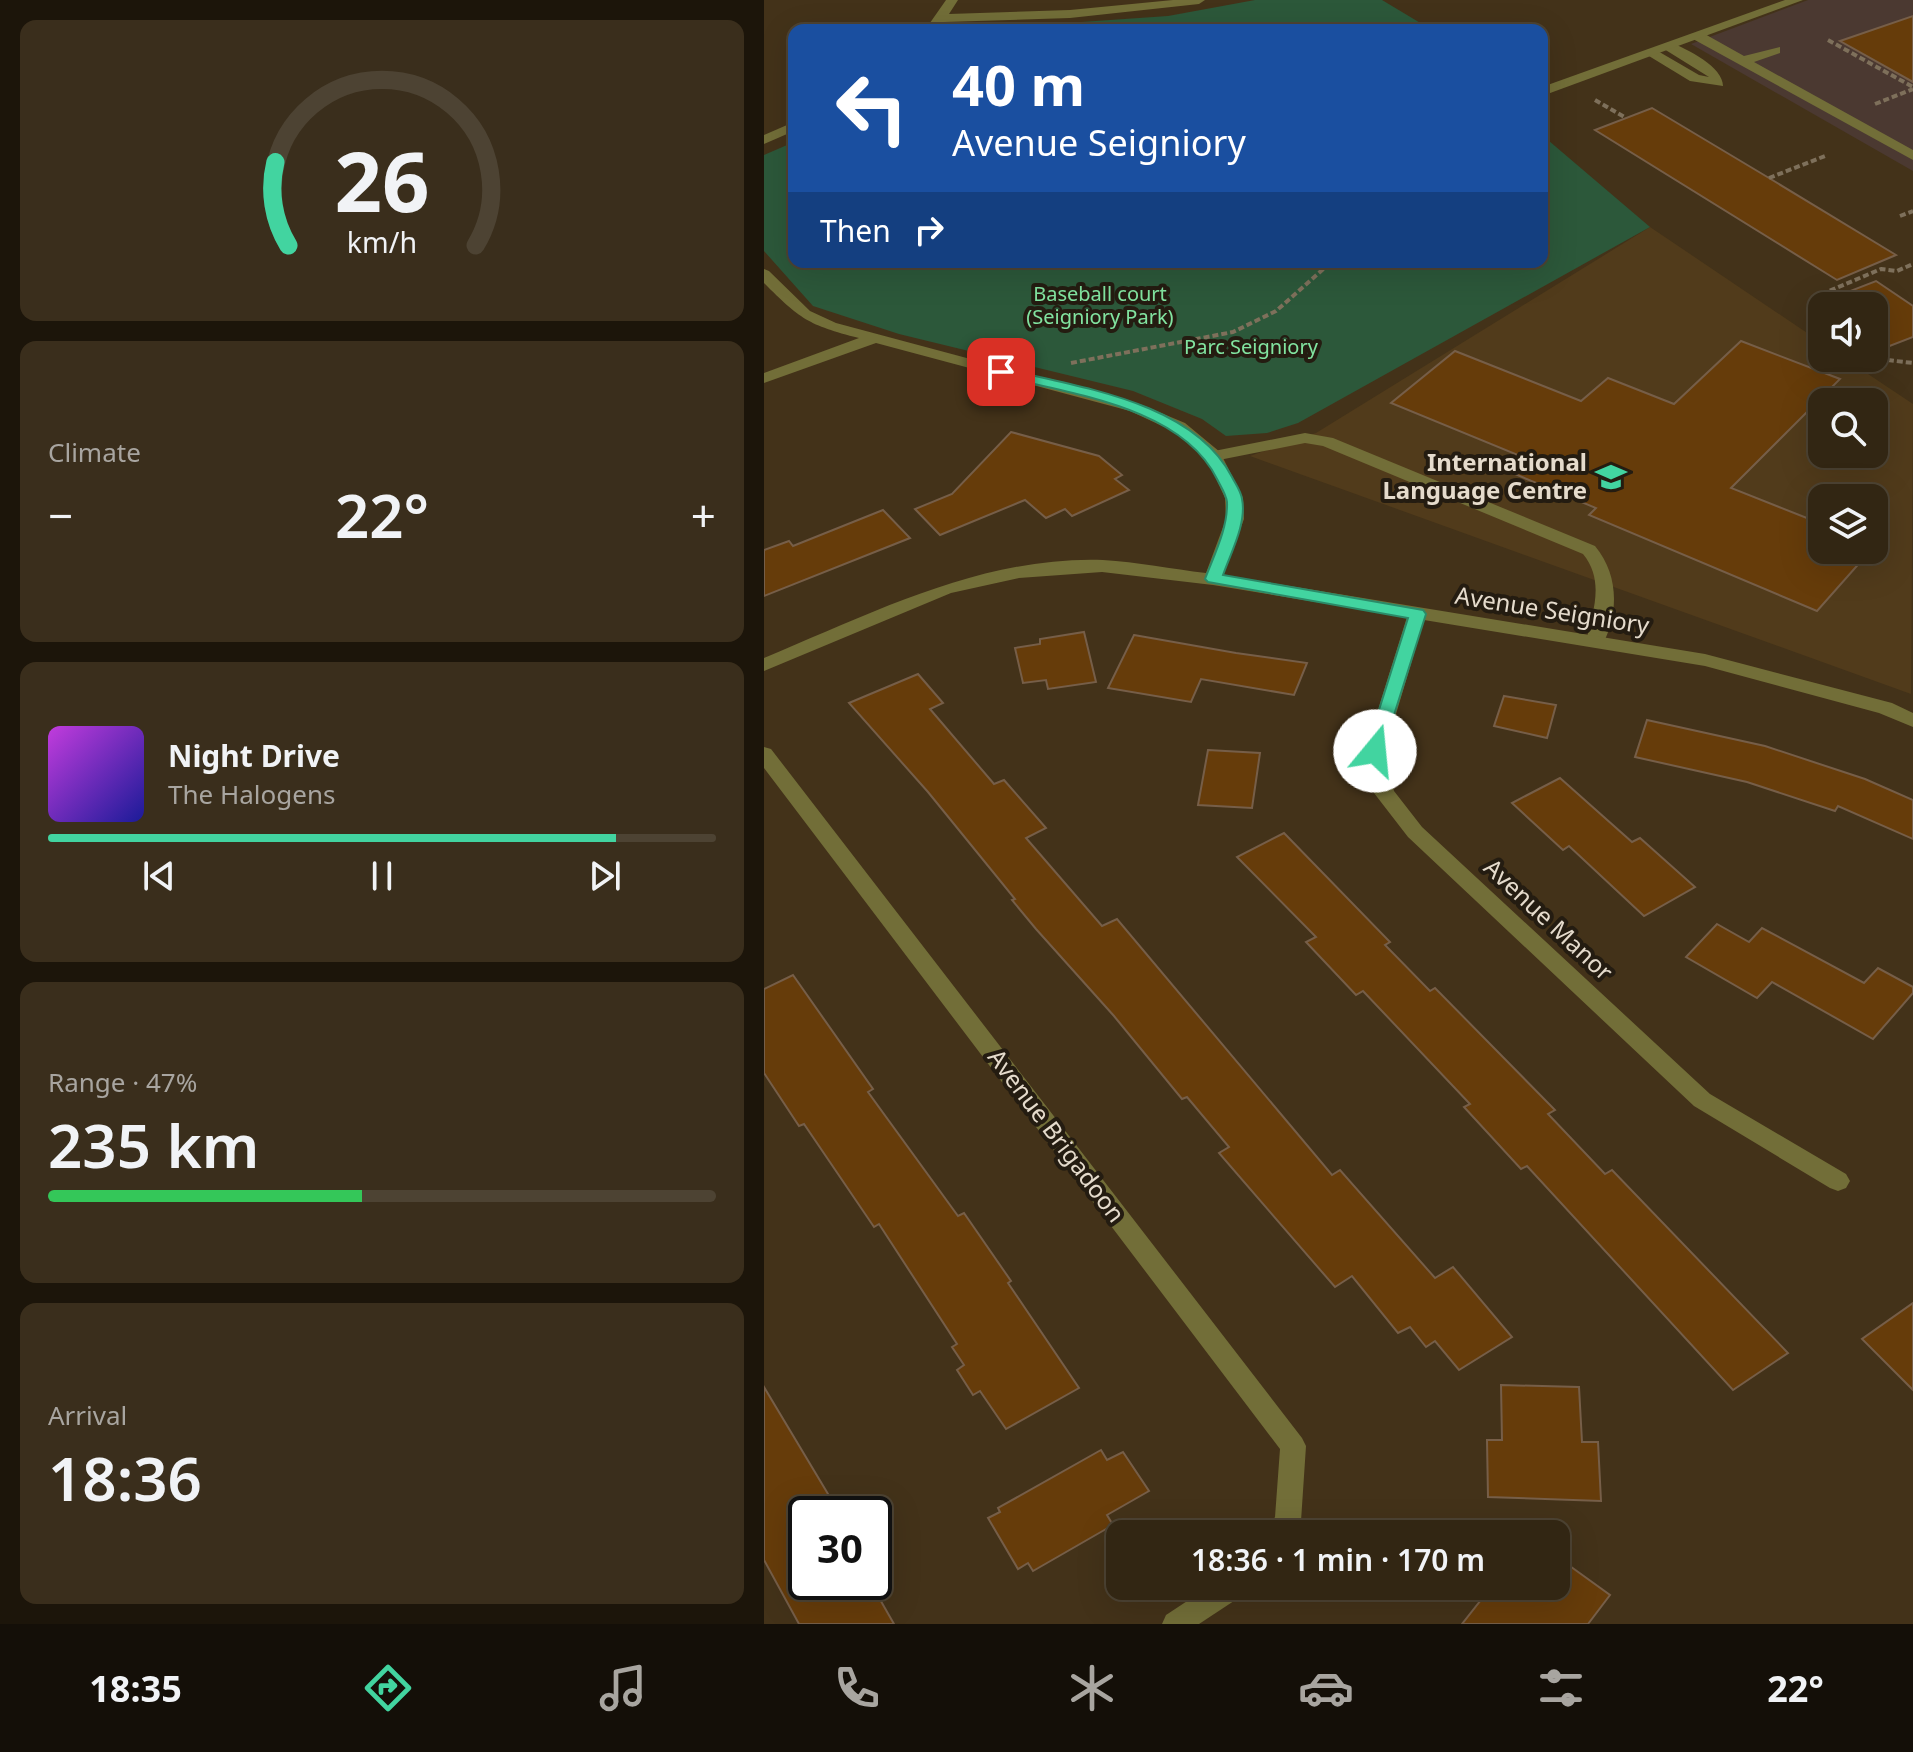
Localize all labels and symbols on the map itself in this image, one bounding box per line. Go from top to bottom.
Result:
park label: Baseball court (Seigniory Park) [1026,280,1174,330]
park label: Parc Seigniory [1184,333,1319,360]
pin [967,338,1035,406]
place label: International Language Centre [1382,445,1587,506]
school or university icon: International Language Centre [1594,460,1628,494]
street label: Avenue Seigniory [1453,578,1652,641]
position arrow [1333,709,1417,793]
street label: Avenue Manor [1477,851,1621,987]
street label: Avenue Brigadoon [981,1042,1133,1229]
speed limit sign: 30 [788,1496,892,1600]

